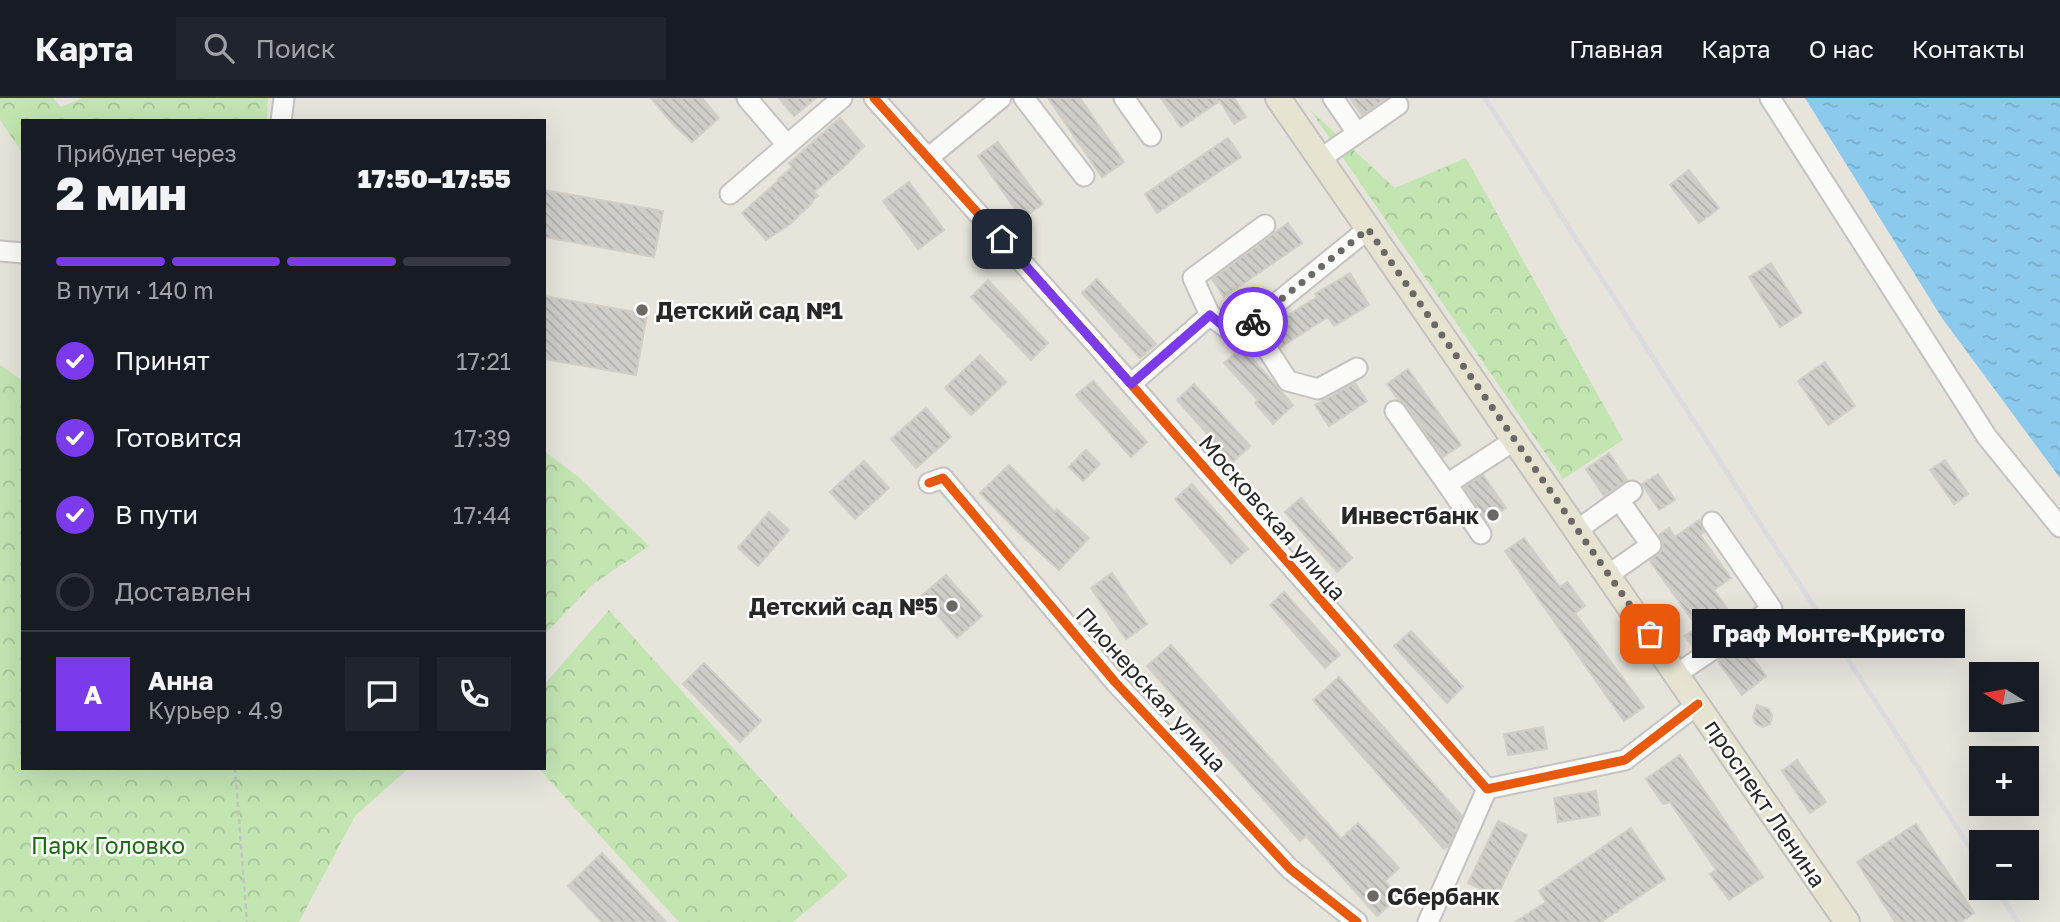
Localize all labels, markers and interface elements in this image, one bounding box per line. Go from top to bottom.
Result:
search box [176,17,666,80]
text: Карта [35,29,134,68]
icon: search [200,29,238,67]
text: Поиск [256,33,336,64]
text: Главная [1569,34,1663,63]
text: Карта [1701,34,1771,63]
text: О нас [1809,34,1874,63]
text: Контакты [1912,34,2025,63]
text: Прибудет через [56,139,237,167]
text: 17:50–17:55 [358,163,511,194]
text: 2 мин [56,165,187,220]
pin [972,209,1032,269]
icon: home [983,220,1021,258]
text: В пути · 140 m [56,276,214,304]
courier [1218,287,1288,357]
place label: Детский сад №1 [656,296,843,324]
marker: Детский сад №1 [634,302,650,318]
icon: bike [1234,303,1272,341]
icon: check [56,342,94,380]
text: Принят [115,345,210,376]
text: 17:21 [456,347,511,375]
icon: check [56,419,94,457]
text: Готовится [115,422,242,453]
text: 17:39 [453,424,511,452]
street label: Московская улица [1193,428,1353,606]
icon: check [56,496,94,534]
text: В пути [115,499,198,530]
text: 17:44 [453,501,511,529]
place label: Инвестбанк [1341,501,1480,529]
marker: Инвестбанк [1485,507,1501,523]
text: Доставлен [115,576,251,607]
place label: Детский сад №5 [749,592,938,620]
marker: Детский сад №5 [944,598,960,614]
street label: Пионерская улица [1071,601,1233,777]
pin [1620,604,1680,664]
callout: Граф Монте-Кристо [1692,610,1965,658]
icon: bag [1631,615,1669,653]
text: Граф Монте-Кристо [1712,619,1945,647]
button: chat [345,657,419,731]
button: phone [437,657,511,731]
north arrow [1969,662,2039,732]
map controls [1969,662,2039,900]
text: Анна [148,665,213,696]
text: А [84,679,102,710]
text: Курьер · 4.9 [148,696,283,724]
street label: проспект Ленина [1699,714,1833,892]
button: + [1969,746,2039,816]
button: − [1969,830,2039,900]
park label: Парк Головко [31,831,185,859]
place label: Сбербанк [1387,882,1500,910]
marker: Сбербанк [1365,888,1381,904]

